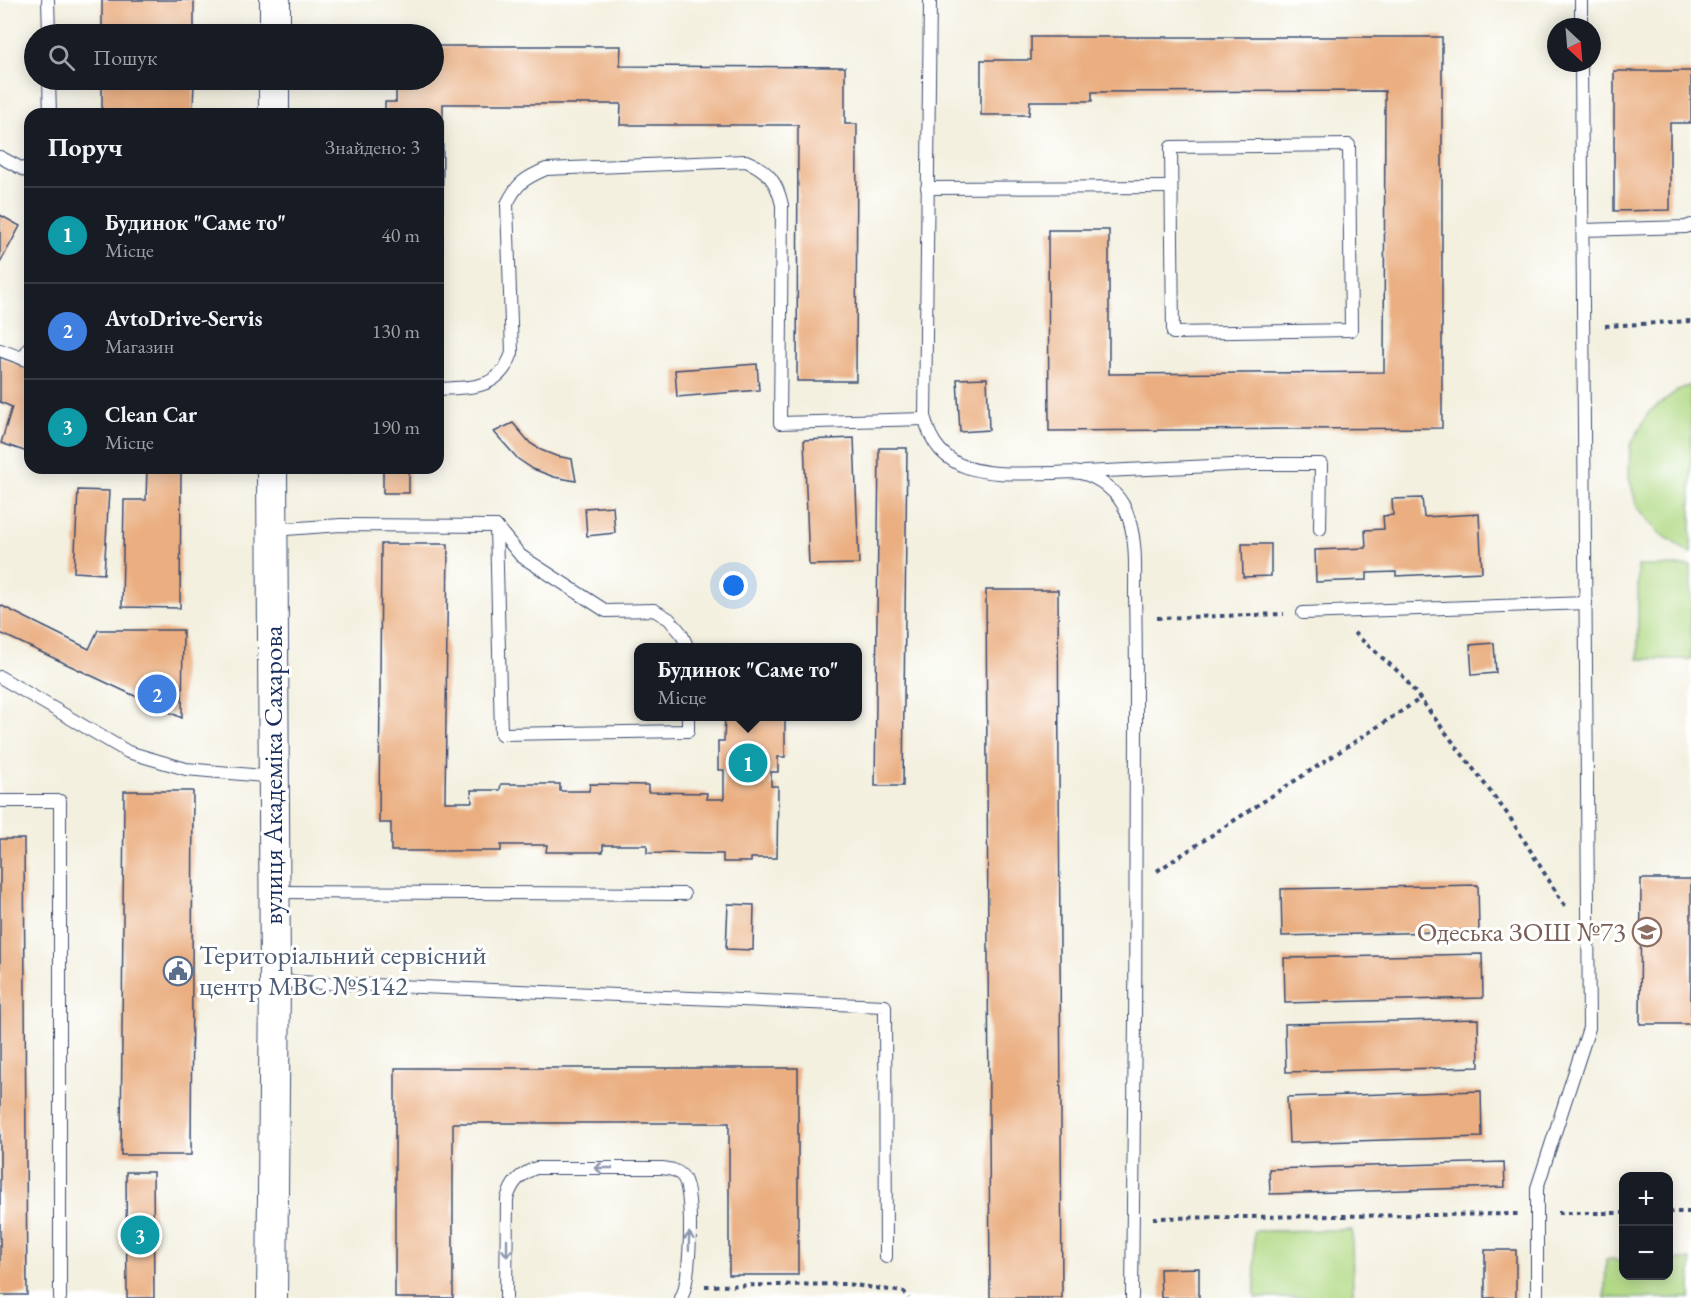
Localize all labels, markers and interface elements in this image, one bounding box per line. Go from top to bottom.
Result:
north arrow [1547,18,1601,72]
search box [24,24,444,90]
icon: search [45,41,78,74]
text: Пошук [93,43,157,72]
text: Поруч [48,130,123,164]
text: Знайдено: 3 [325,134,420,160]
text: Будинок "Саме то" [105,208,286,237]
text: 1 [62,222,73,248]
text: 40 m [381,222,420,248]
text: Місце [105,237,154,263]
text: AvtoDrive-Servis [105,304,262,333]
text: 2 [62,318,73,344]
text: 130 m [372,318,420,344]
text: Магазин [105,333,174,359]
text: Clean Car [105,400,197,429]
text: 3 [62,414,73,440]
text: 190 m [372,414,420,440]
text: Місце [105,429,154,455]
your location [719,571,748,600]
street label: вулиця Академіка Сахарова [255,625,290,925]
popup [634,643,862,721]
text: Будинок "Саме то" [657,655,839,684]
pin: 2 [138,672,176,716]
text: Місце [657,684,706,710]
pin: 1 [728,740,768,786]
place label: Одеська ЗОШ №73 [1417,914,1626,949]
school or university icon: Одеська ЗОШ №73 [1631,916,1663,948]
place label: Територіальний сервісний центр МВС №5142 [199,937,487,1003]
public building icon: Територіальний сервісний центр МВС №5142 [162,955,194,987]
one-way arrow [594,1162,614,1174]
map controls [1619,1172,1673,1280]
button: + [1619,1172,1673,1226]
pin: 3 [120,1212,160,1258]
button: − [1619,1226,1673,1280]
one-way arrow [683,1231,694,1251]
one-way arrow [501,1238,513,1258]

